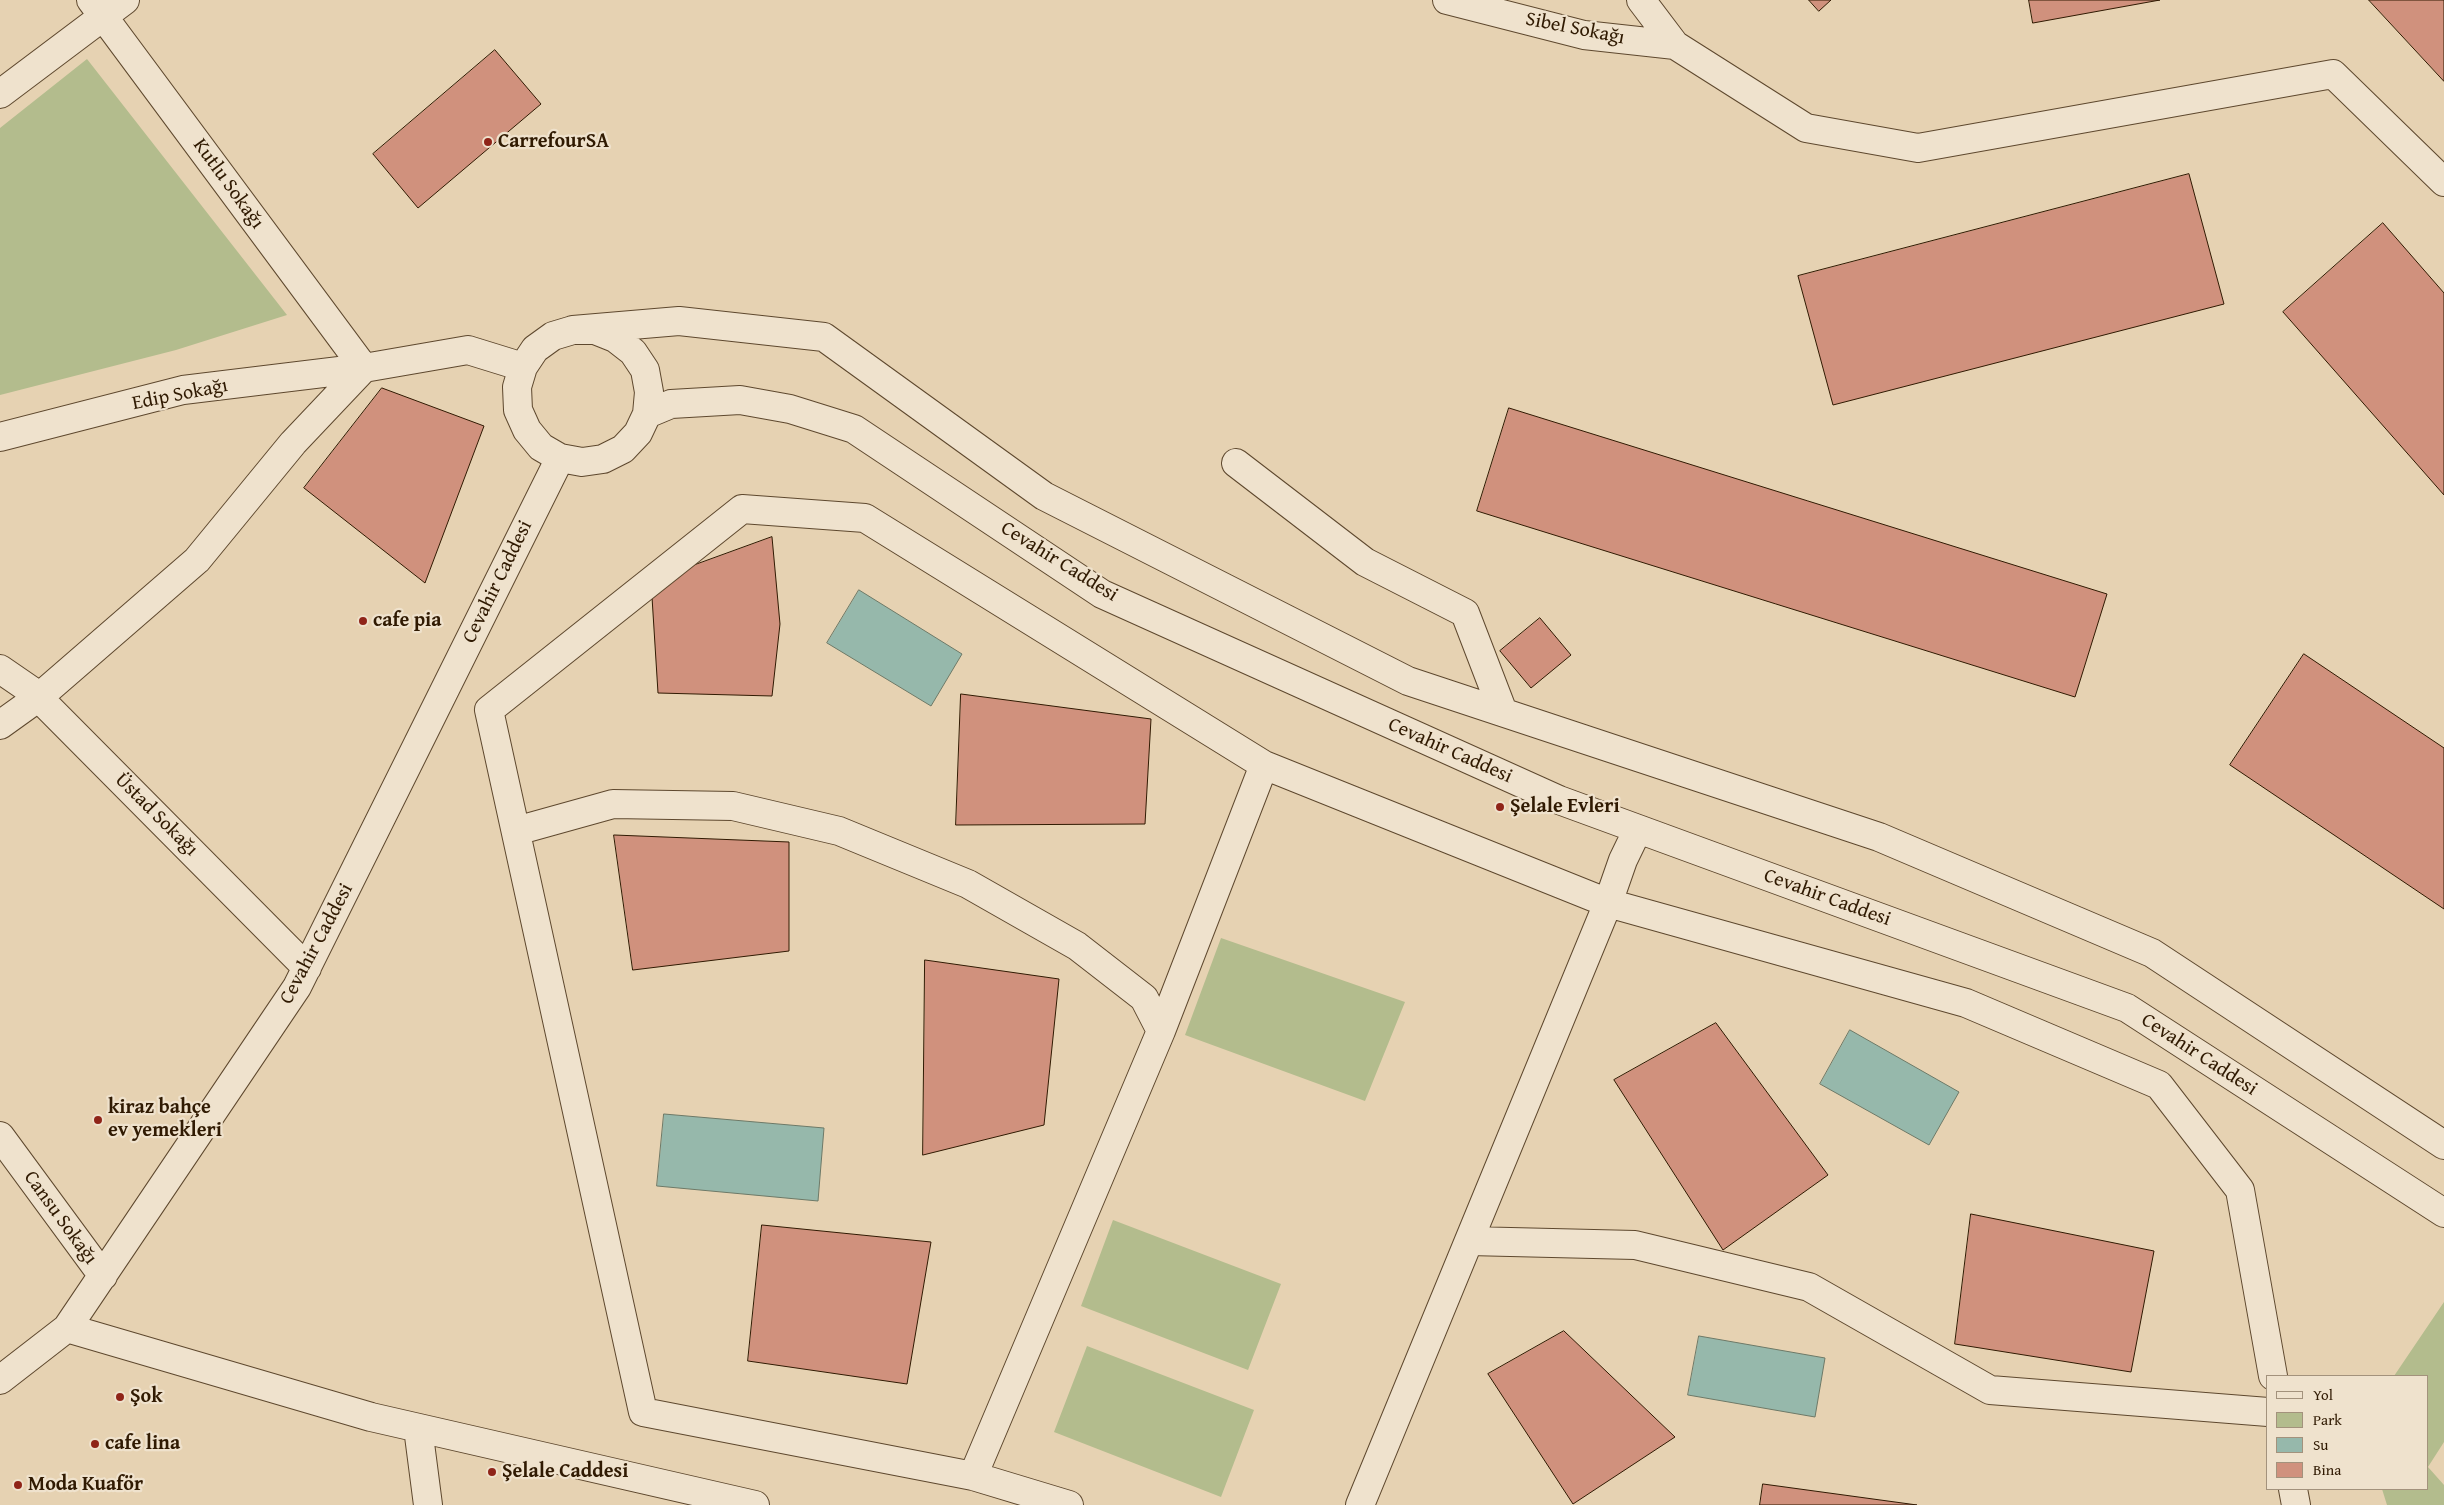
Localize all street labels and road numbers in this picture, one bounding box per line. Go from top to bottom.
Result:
street label: Sibel Sokağı [1523,8,1627,50]
street label: Kutlu Sokağı [187,134,269,234]
street label: Edip Sokağı [130,374,230,416]
street label: Cevahir Caddesi [996,516,1122,608]
street label: Cevahir Caddesi [458,517,538,647]
street label: Cevahir Caddesi [1384,713,1516,789]
street label: Üstad Sokağı [109,768,203,862]
street label: Cevahir Caddesi [1760,864,1894,932]
street label: Cevahir Caddesi [275,879,359,1009]
street label: Cevahir Caddesi [2137,1009,2261,1101]
street label: Cansu Sokağı [18,1167,102,1269]

